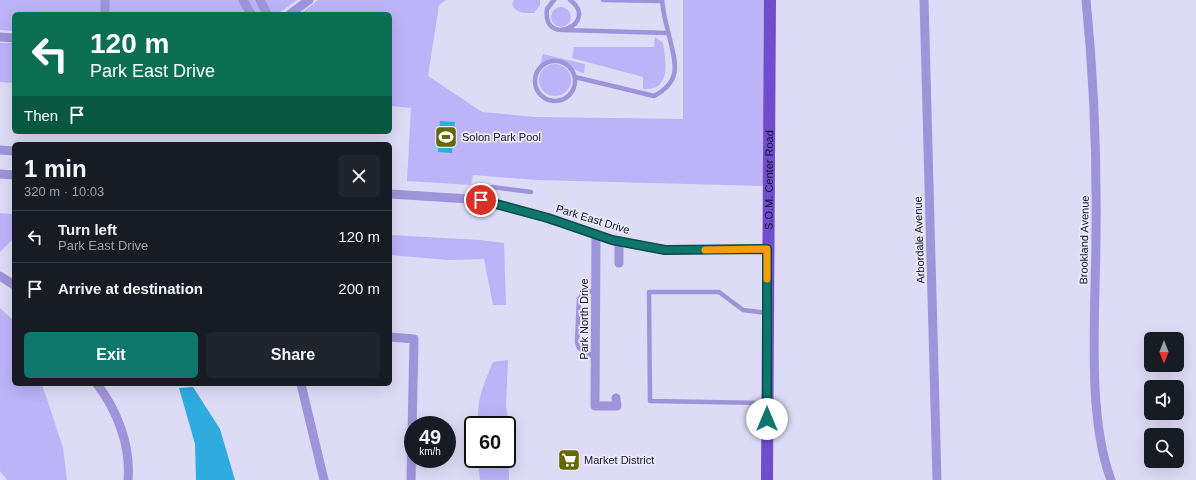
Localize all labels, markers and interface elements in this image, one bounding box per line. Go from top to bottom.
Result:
icon: left [24,28,76,80]
text: 120 m [90,28,169,59]
text: Park East Drive [90,61,215,81]
icon: arrive [66,104,88,126]
text: Then [24,107,58,124]
sports icon: Solon Park Pool [433,124,459,150]
street label: S.O.M. Center Road [763,130,775,230]
place label: Solon Park Pool [462,131,541,143]
text: 1 min [24,155,87,182]
button: close [338,155,380,197]
pin [464,183,498,217]
text: 320 m · 10:03 [24,184,104,199]
icon: arrive [470,189,492,211]
street label: Brookland Avenue [1077,195,1091,285]
street label: Arbordale Avenue [911,196,927,284]
street label: Park East Drive [555,202,631,236]
text: Turn left [58,221,117,238]
icon: left [24,226,46,248]
text: 120 m [338,228,380,245]
text: Park East Drive [58,238,148,253]
icon: arrive [24,278,46,300]
street label: Park North Drive [578,278,590,360]
text: Arrive at destination [58,280,203,297]
text: 200 m [338,280,380,297]
button: Exit [24,332,198,378]
button: Share [206,332,380,378]
north arrow [1144,332,1184,372]
map controls [1144,332,1184,468]
button: sound [1144,380,1184,420]
position arrow [746,398,788,440]
speed limit sign: 60 [464,416,516,468]
text: 49 [419,426,441,448]
button: search [1144,428,1184,468]
text: km/h [419,446,441,457]
supermarket icon: Market District [556,447,582,473]
place label: Market District [584,454,654,466]

